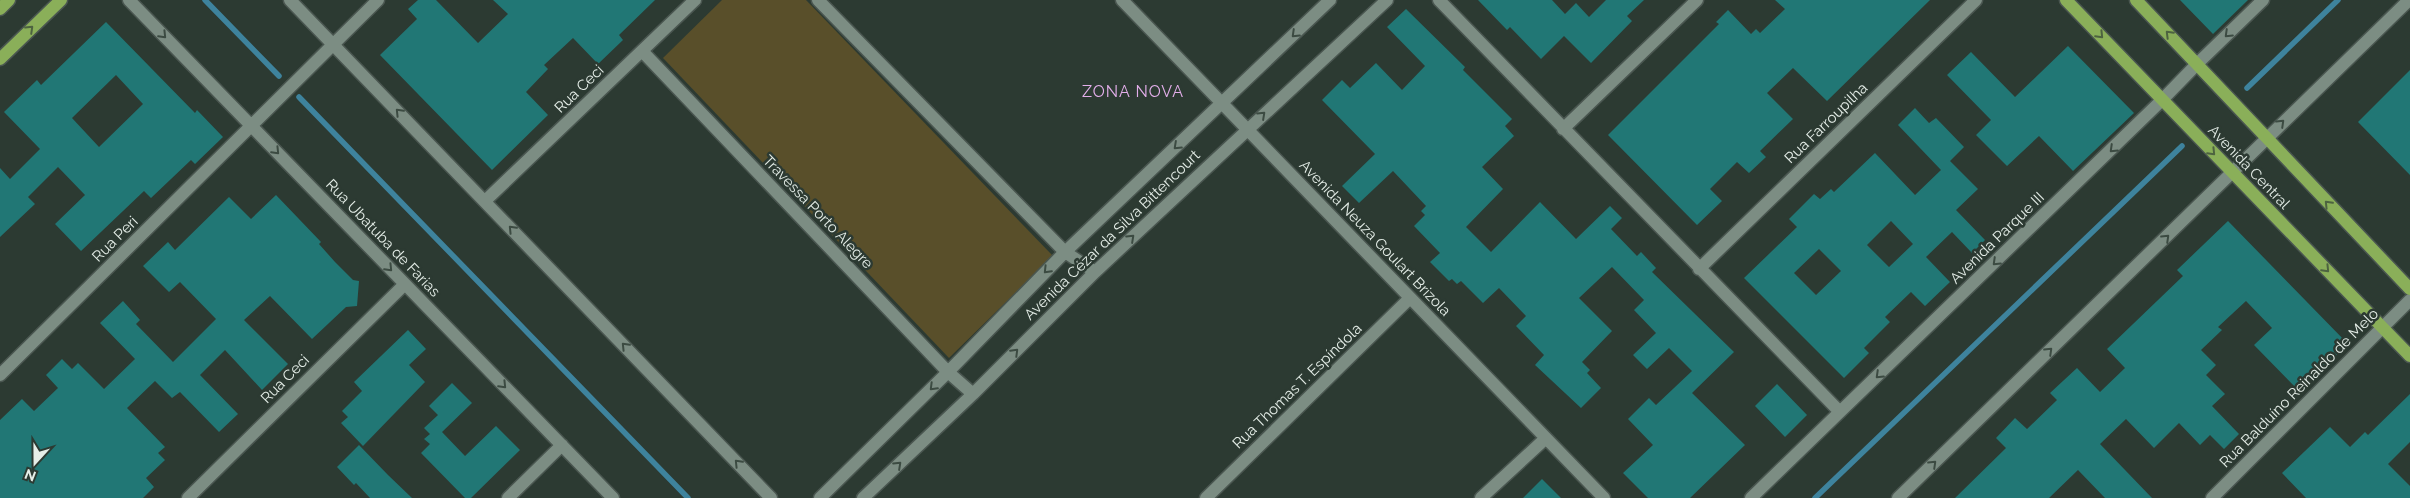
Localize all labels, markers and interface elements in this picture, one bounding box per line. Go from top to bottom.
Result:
one-way arrow [25,26,34,35]
one-way arrow [1291,28,1300,37]
one-way arrow [2224,28,2233,37]
one-way arrow [157,29,166,38]
one-way arrow [2094,29,2103,38]
one-way arrow [2166,30,2175,39]
street label: Rua Ceci [551,61,607,117]
street label: Rua Farroupilha [1781,79,1871,167]
district label: ZONA NOVA [1082,82,1184,101]
one-way arrow [396,109,405,118]
one-way arrow [1257,112,1266,121]
one-way arrow [2275,120,2284,129]
street label: Avenida Central [2204,121,2294,213]
one-way arrow [1174,140,1183,149]
one-way arrow [2109,143,2118,152]
one-way arrow [271,145,280,154]
street label: Avenida Cézar da Silva Bittencourt [1020,146,1204,324]
one-way arrow [2206,147,2215,156]
street label: Travessa Porto Alegre [759,152,877,273]
street label: Avenida Neuza Goulart Brizola [1296,156,1454,320]
street label: Rua Ubatuba de Farias [322,176,444,300]
street label: Avenida Parque III [1946,188,2048,288]
one-way arrow [2325,200,2334,209]
street label: Rua Peri [88,212,142,266]
one-way arrow [509,226,518,235]
one-way arrow [1125,235,1134,244]
one-way arrow [2160,235,2169,244]
one-way arrow [1992,256,2001,265]
one-way arrow [383,262,392,271]
one-way arrow [2320,263,2329,272]
one-way arrow [1044,265,1053,274]
street label: Rua Balduíno Reinaldo de Melo [2216,305,2382,471]
street label: Rua Thomas T. Espíndola [1229,320,1365,452]
one-way arrow [622,343,631,352]
one-way arrow [2044,348,2053,357]
one-way arrow [1009,349,1018,358]
street label: Rua Ceci [257,351,313,407]
one-way arrow [1876,369,1885,378]
one-way arrow [497,379,506,388]
one-way arrow [930,381,939,390]
north arrow [10,438,60,488]
one-way arrow [734,460,743,469]
one-way arrow [1927,461,1936,470]
one-way arrow [892,462,901,471]
text: N [22,466,38,485]

